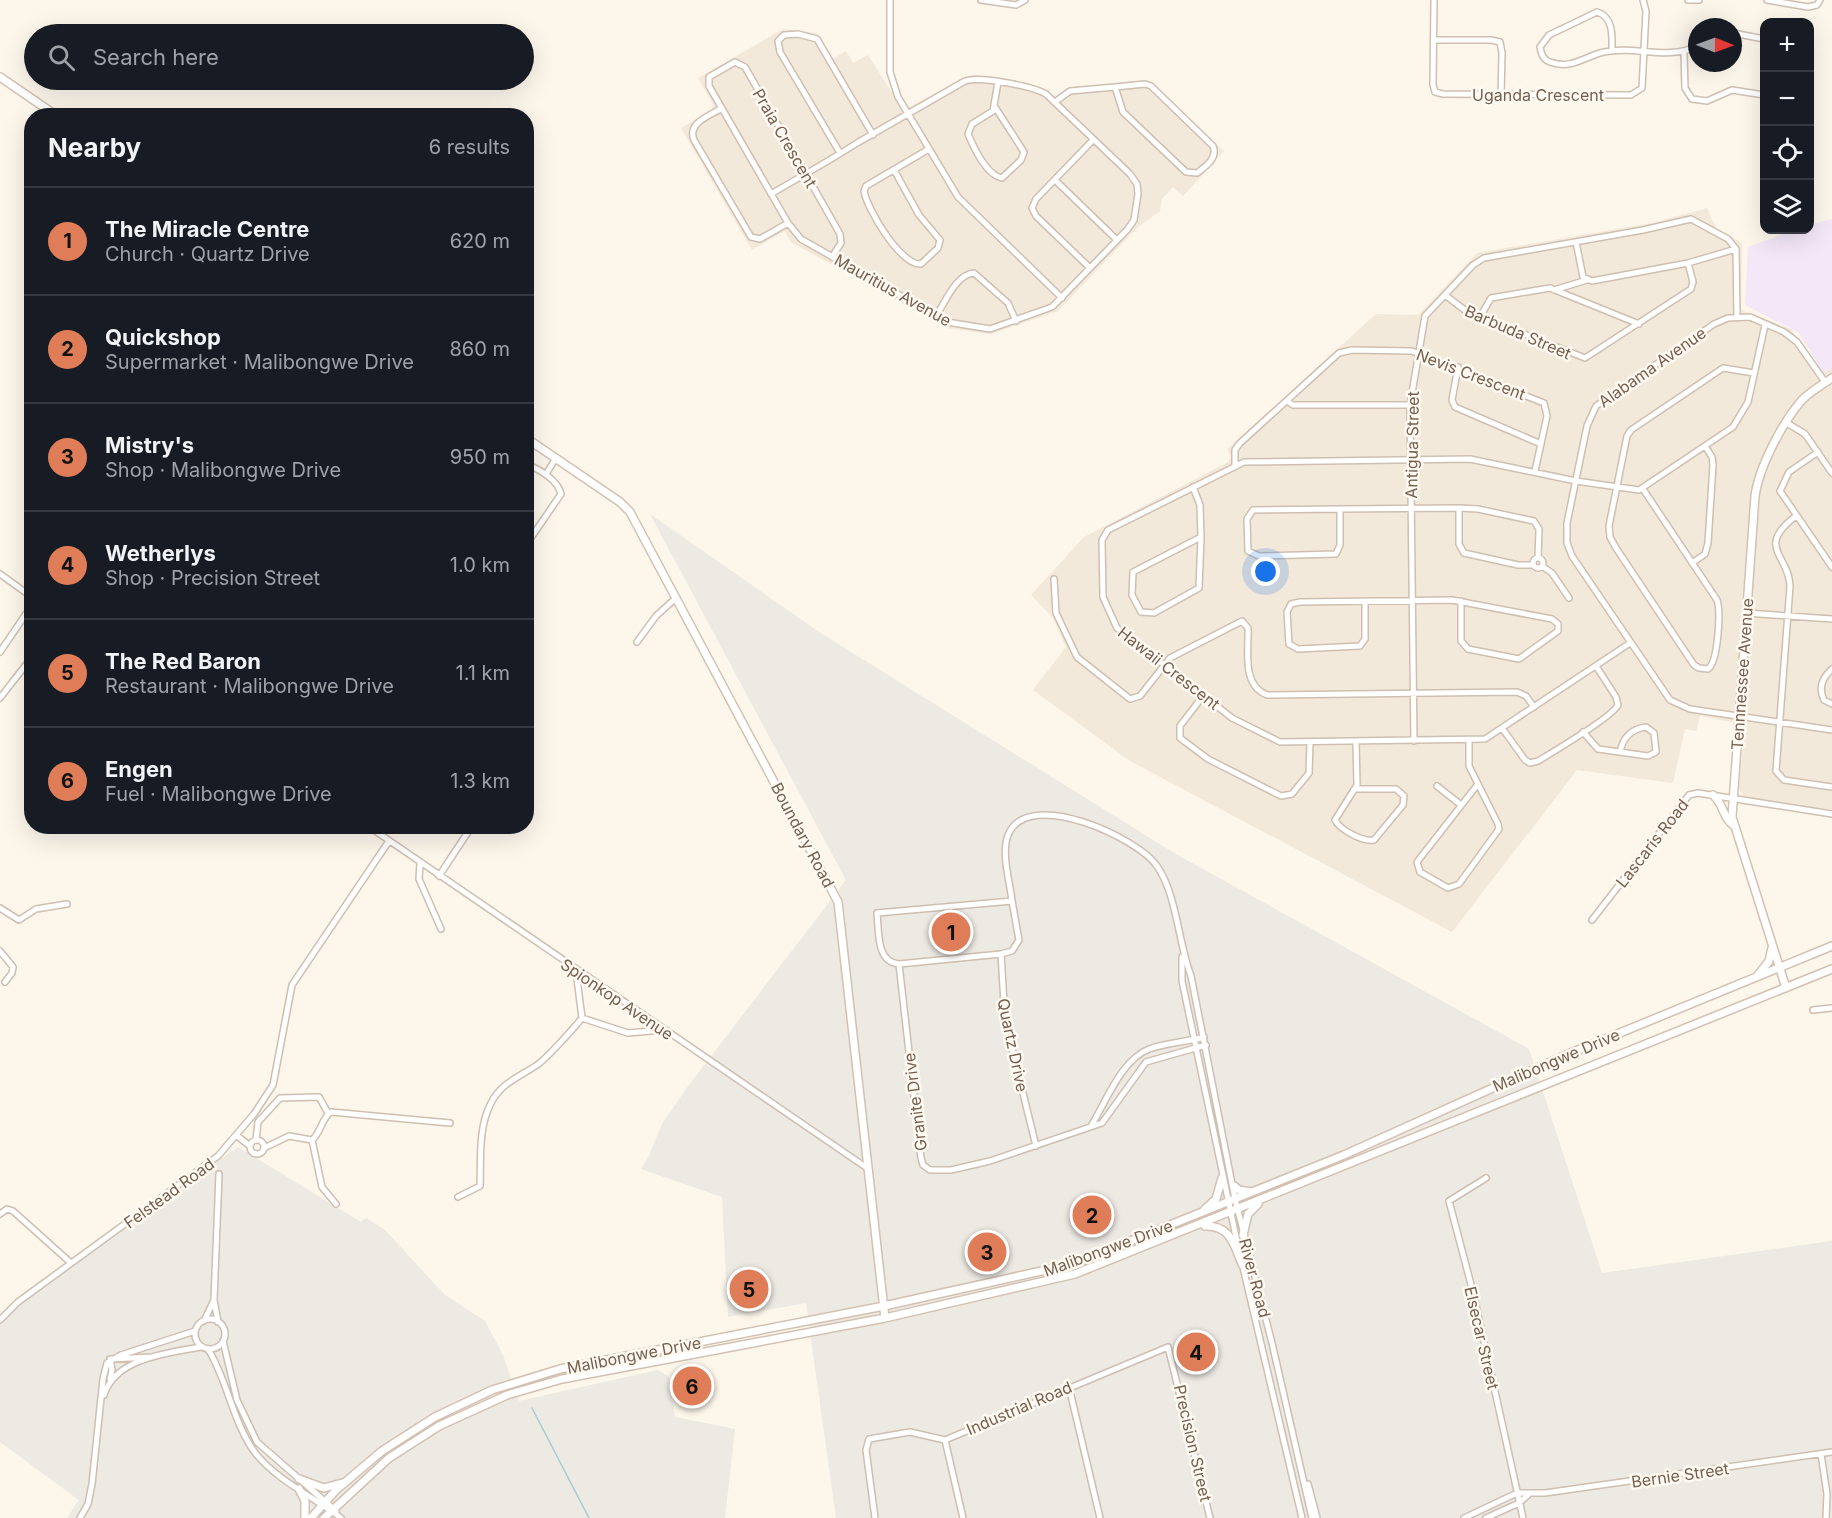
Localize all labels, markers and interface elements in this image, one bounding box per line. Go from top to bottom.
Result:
north arrow [1688,18,1742,72]
map controls [1760,18,1814,234]
button: + [1760,18,1814,72]
search box [24,24,534,90]
icon: search [45,41,78,74]
text: Search here [93,44,219,70]
button: − [1760,72,1814,126]
street label: Praia Crescent [749,85,821,191]
street label: Uganda Crescent [1472,85,1604,105]
button: locate [1760,126,1814,180]
text: Nearby [48,132,141,163]
text: 6 results [429,135,510,159]
button: layers [1760,180,1814,234]
text: The Miracle Centre [105,216,309,242]
text: 1 [63,229,72,253]
text: 620 m [450,229,510,253]
text: Church · Quartz Drive [105,242,310,266]
street label: Mauritius Avenue [831,250,955,330]
street label: Barbuda Street [1462,301,1574,363]
street label: Alabama Avenue [1594,323,1710,411]
text: Quickshop [105,324,221,350]
text: 2 [61,337,74,361]
text: 860 m [449,337,510,361]
street label: Nevis Crescent [1414,344,1528,404]
text: Supermarket · Malibongwe Drive [105,350,414,374]
street label: Antigua Street [1401,391,1423,499]
text: Mistry's [105,432,194,458]
text: 3 [61,445,74,469]
text: 950 m [450,445,510,469]
text: Shop · Malibongwe Drive [105,458,341,482]
text: Wetherlys [105,540,216,566]
text: 4 [61,553,74,577]
text: 1.0 km [450,553,510,577]
your location [1251,557,1280,586]
text: Shop · Precision Street [105,566,320,590]
street label: Tennnessee Avenue [1727,597,1757,751]
street label: Hawaii Crescent [1114,622,1224,714]
text: The Red Baron [105,648,261,674]
text: 5 [61,661,74,685]
text: 1.1 km [456,661,510,685]
text: Restaurant · Malibongwe Drive [105,674,394,698]
text: Engen [105,756,173,782]
text: 6 [61,769,74,793]
text: 1.3 km [450,769,510,793]
street label: Boundary Road [767,779,839,891]
text: Fuel · Malibongwe Drive [105,782,332,806]
street label: Lascaris Road [1611,795,1693,891]
pin: 1 [932,910,970,954]
street label: Spionkop Avenue [557,954,677,1044]
street label: Quartz Drive [993,996,1033,1094]
street label: Malibongwe Drive [1489,1024,1623,1096]
street label: Granite Drive [899,1052,931,1152]
street label: Felstead Road [120,1153,218,1233]
pin: 2 [1072,1192,1112,1238]
street label: Malibongwe Drive [1041,1215,1175,1281]
pin: 3 [968,1230,1006,1274]
street label: River Road [1235,1236,1275,1320]
pin: 5 [730,1266,768,1312]
street label: Elsecar Street [1460,1284,1504,1392]
pin: 4 [1176,1330,1216,1374]
street label: Malibongwe Drive [565,1332,703,1378]
pin: 6 [672,1364,712,1408]
street label: Industrial Road [963,1377,1075,1439]
street label: Precision Street [1170,1383,1216,1503]
street label: Bernie Street [1630,1458,1730,1492]

